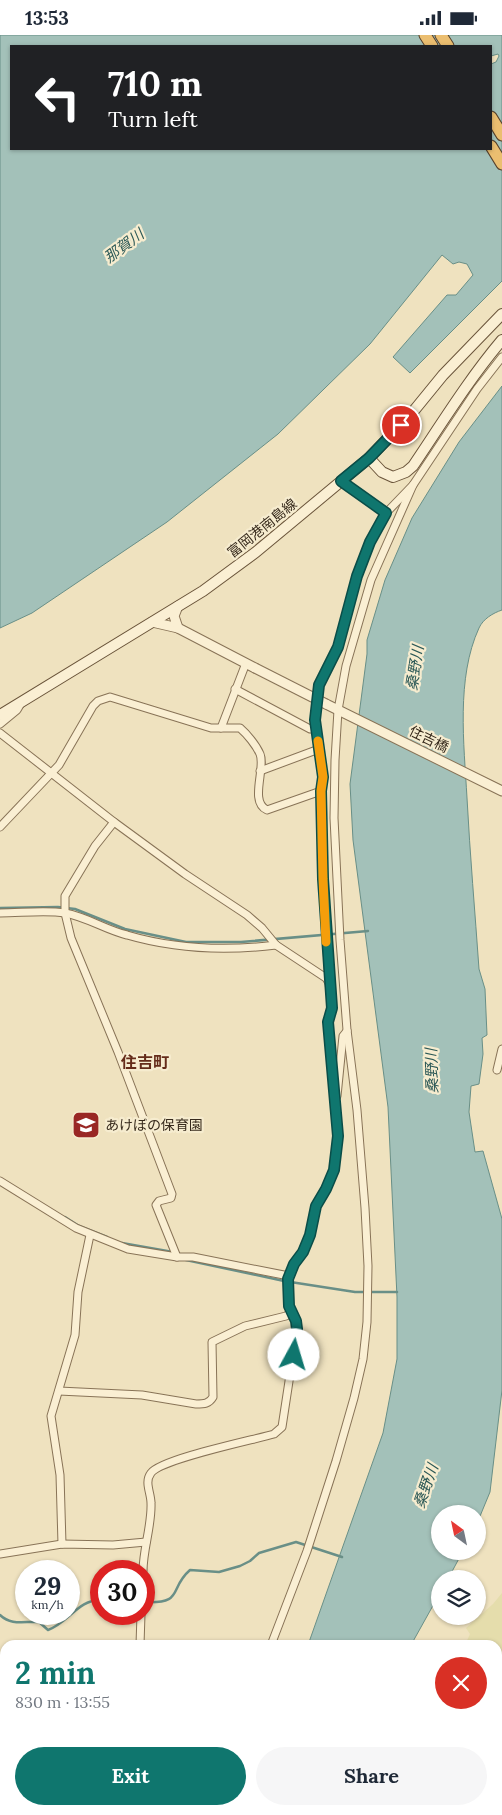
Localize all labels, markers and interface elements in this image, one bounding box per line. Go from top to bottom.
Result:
text: 13:53 [25,6,69,30]
text: 710 m [108,61,202,106]
icon: left [25,65,90,130]
text: Turn left [108,105,198,133]
water label: 那賀川 [100,223,149,267]
pin [380,404,422,446]
icon: arrive [387,411,415,439]
street label: 富岡港南島線 [224,495,300,561]
water label: 桑野川 [402,642,428,692]
street label: 住吉橋 [406,722,452,756]
water label: 桑野川 [421,1046,442,1094]
district label: 住吉町 [120,1052,169,1072]
school or university icon: あけぼの保育園 [71,1110,101,1140]
place label: あけぼの保育園 [105,1116,203,1134]
position arrow [267,1328,319,1380]
water label: 桑野川 [409,1460,442,1510]
north arrow [431,1505,486,1560]
map controls [431,1505,486,1625]
speed limit sign: 30 [90,1560,155,1625]
text: 29 [34,1570,61,1602]
button: layers [431,1570,486,1625]
text: km/h [31,1597,64,1612]
text: 2 min [15,1654,95,1692]
button: close [435,1657,487,1709]
text: 830 m · 13:55 [15,1692,110,1712]
button: Exit [15,1747,246,1805]
button: Share [256,1747,487,1805]

